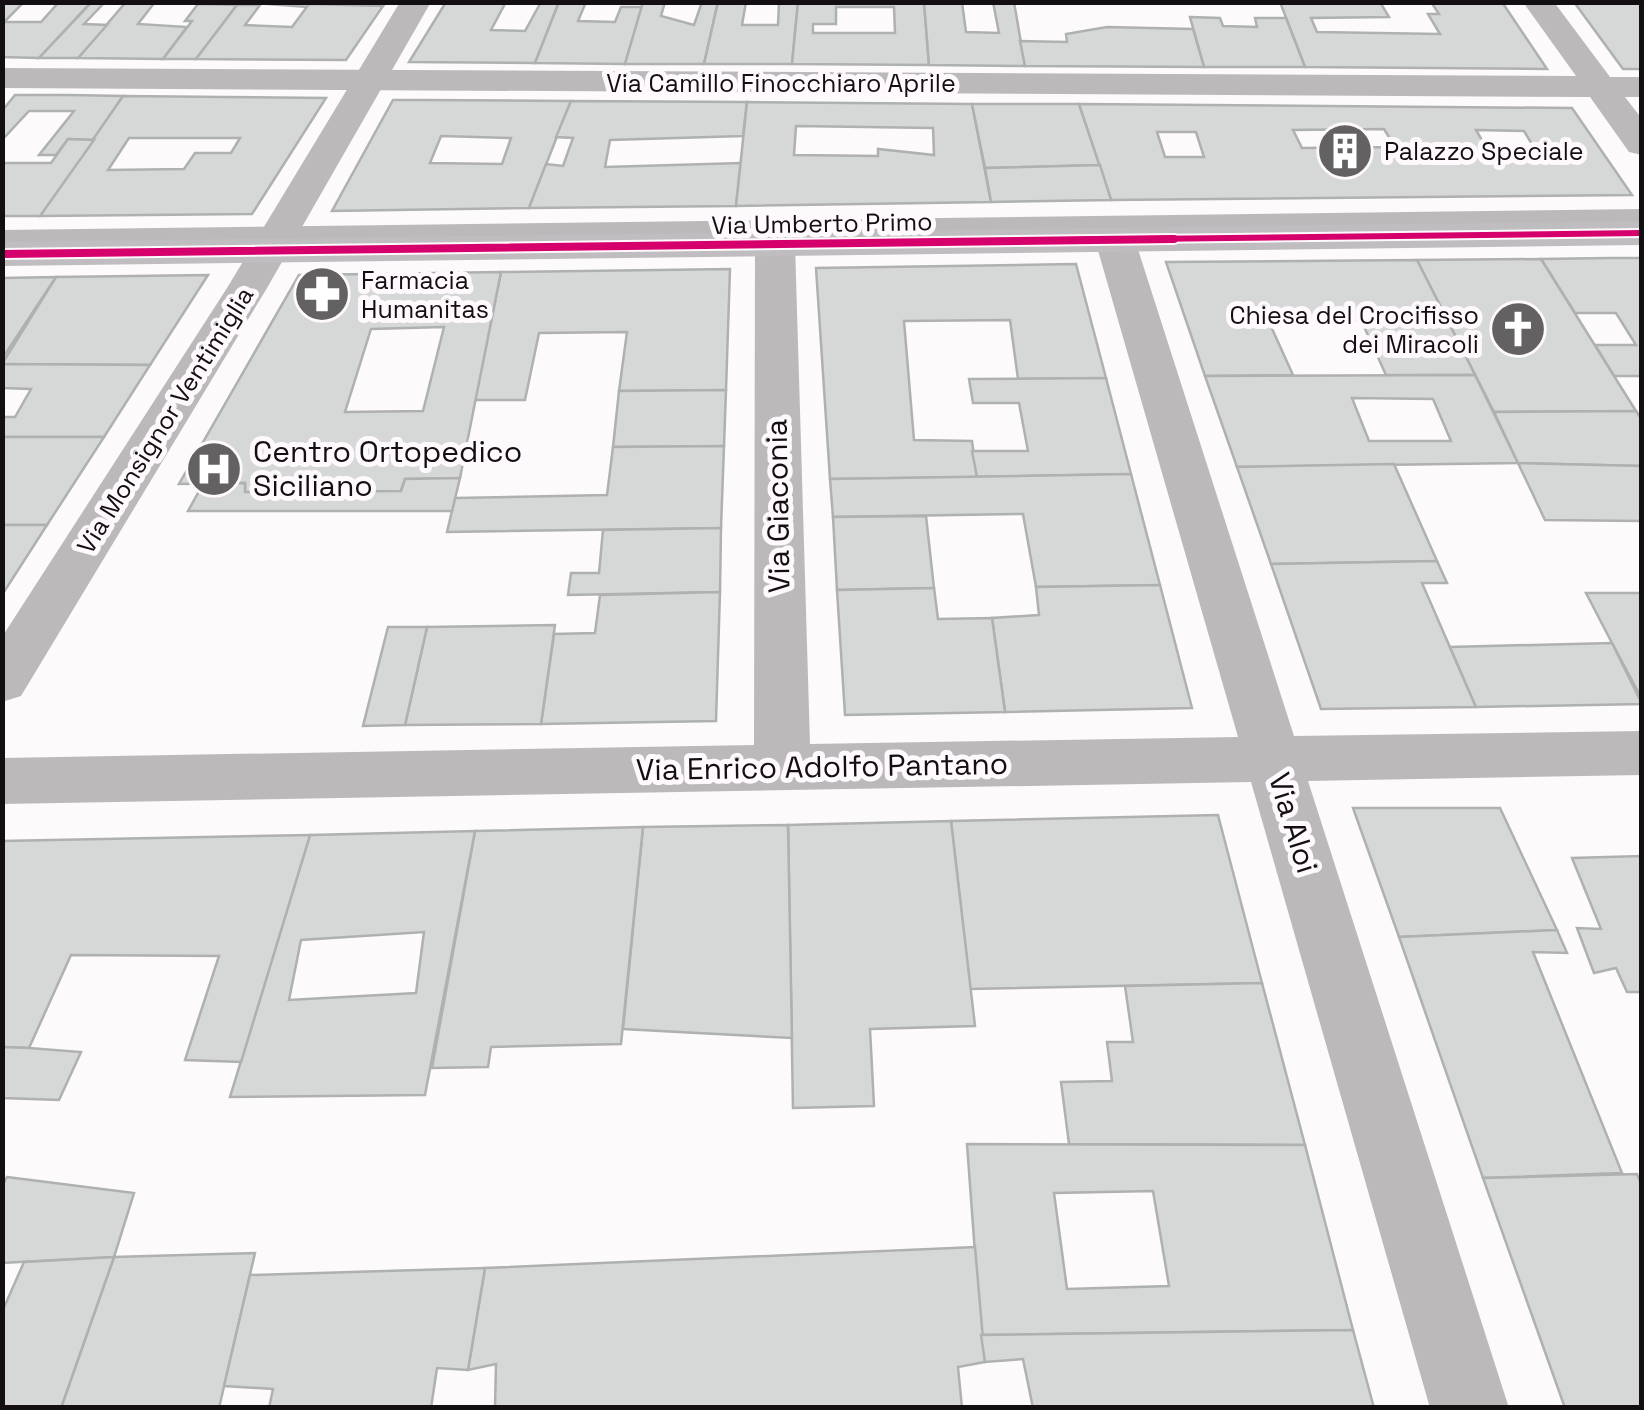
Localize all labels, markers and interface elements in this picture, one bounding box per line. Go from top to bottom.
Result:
street label: Via Camillo Finocchiaro Aprile [606,67,956,99]
building icon: Palazzo Speciale [1315,121,1375,181]
place label: Palazzo Speciale [1384,135,1584,167]
street label: Via Umberto Primo [711,205,933,241]
pharmacy icon: Farmacia Humanitas [292,264,352,324]
place label: Farmacia Humanitas [361,264,489,325]
street label: Via Monsignor Ventimiglia [70,281,260,559]
place label: Chiesa del Crocifisso dei Miracoli [1229,299,1479,360]
church icon: Chiesa del Crocifisso dei Miracoli [1488,299,1548,359]
street label: Via Giaconia [756,419,799,594]
place label: Centro Ortopedico Siciliano [253,432,522,505]
hospital icon: Centro Ortopedico Siciliano [184,439,244,499]
street label: Via Enrico Adolfo Pantano [636,744,1008,789]
street label: Via Aloi [1260,768,1327,878]

